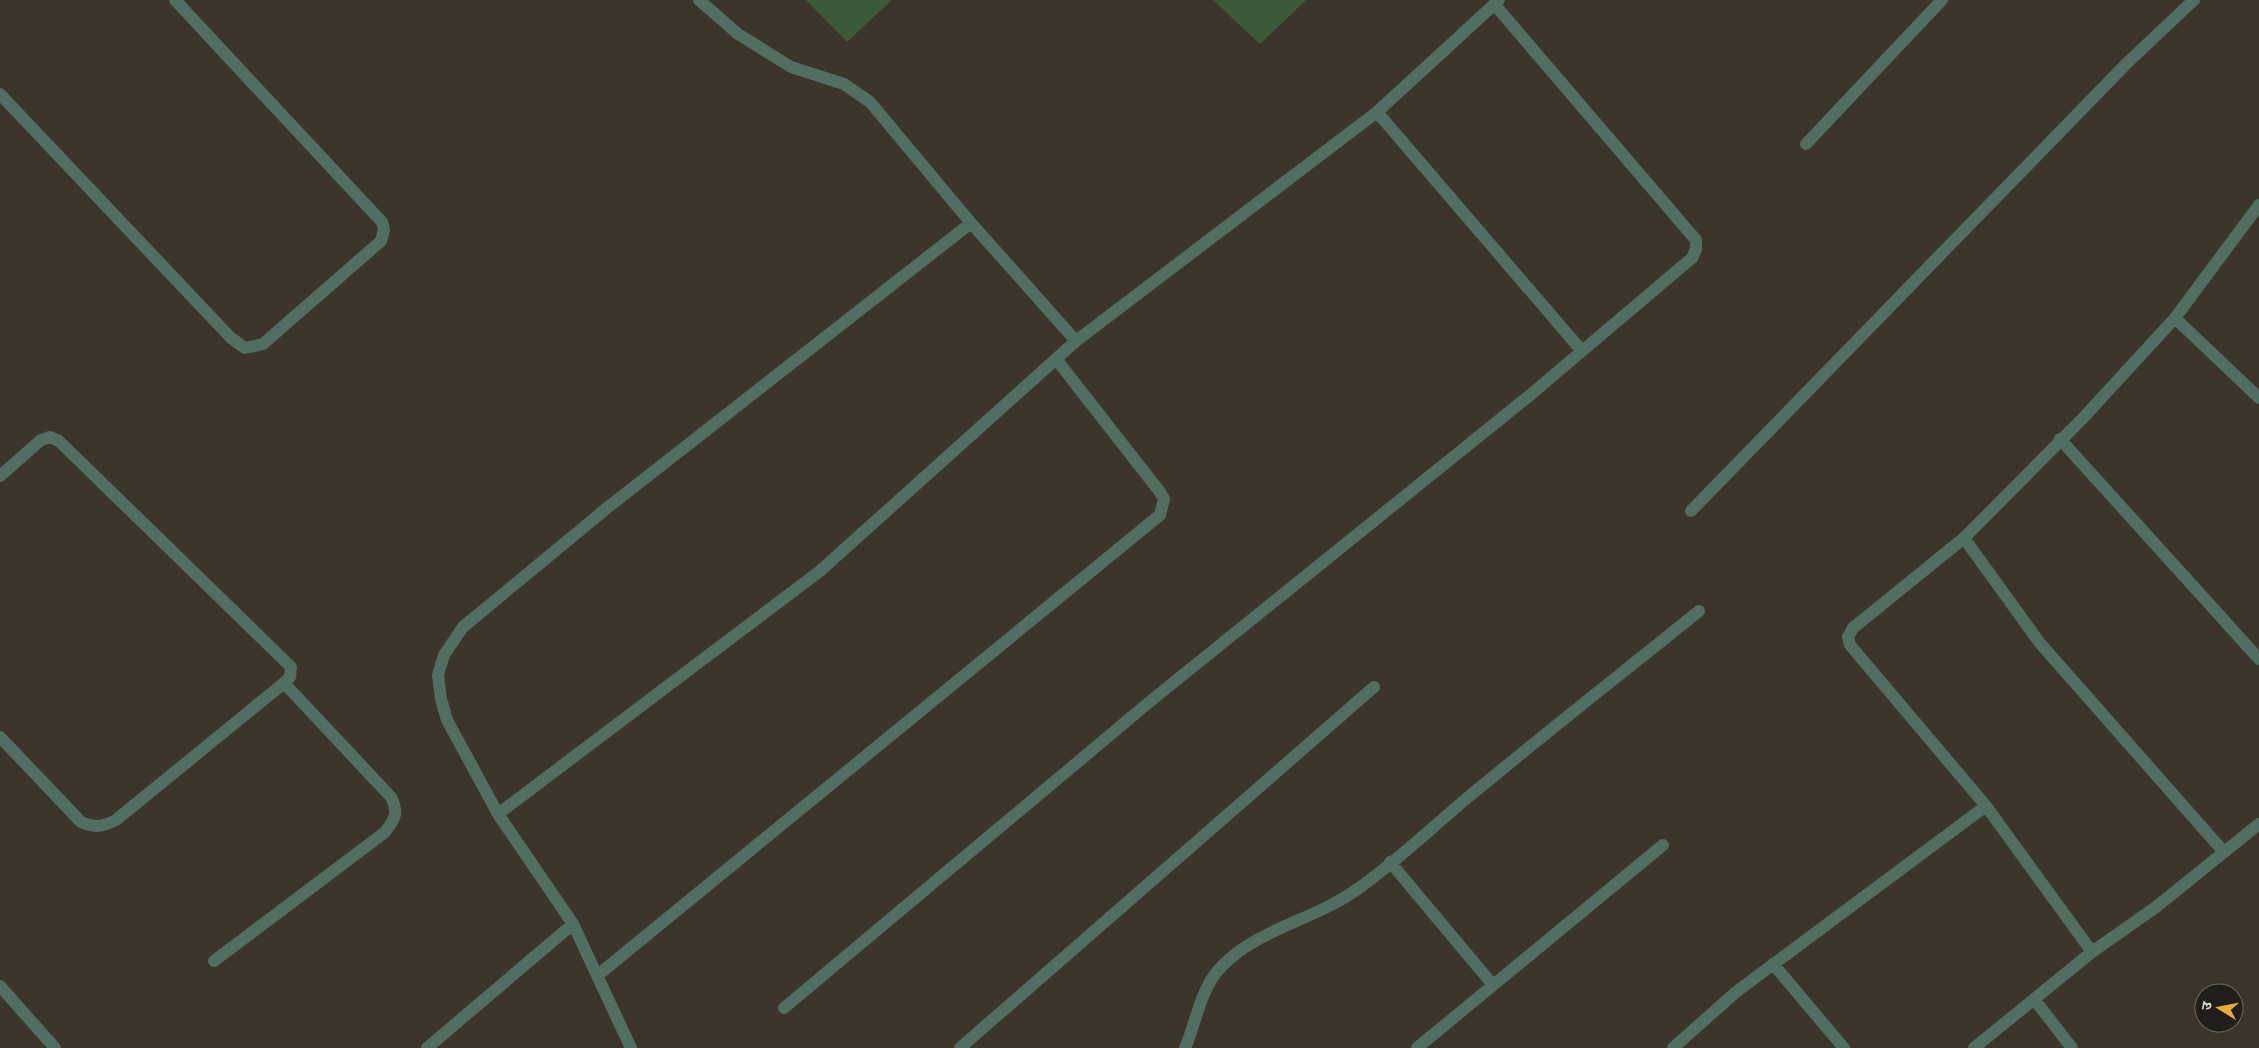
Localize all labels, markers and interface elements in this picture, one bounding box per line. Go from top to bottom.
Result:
north arrow [2194,983,2244,1033]
text: उ [2195,999,2217,1012]

